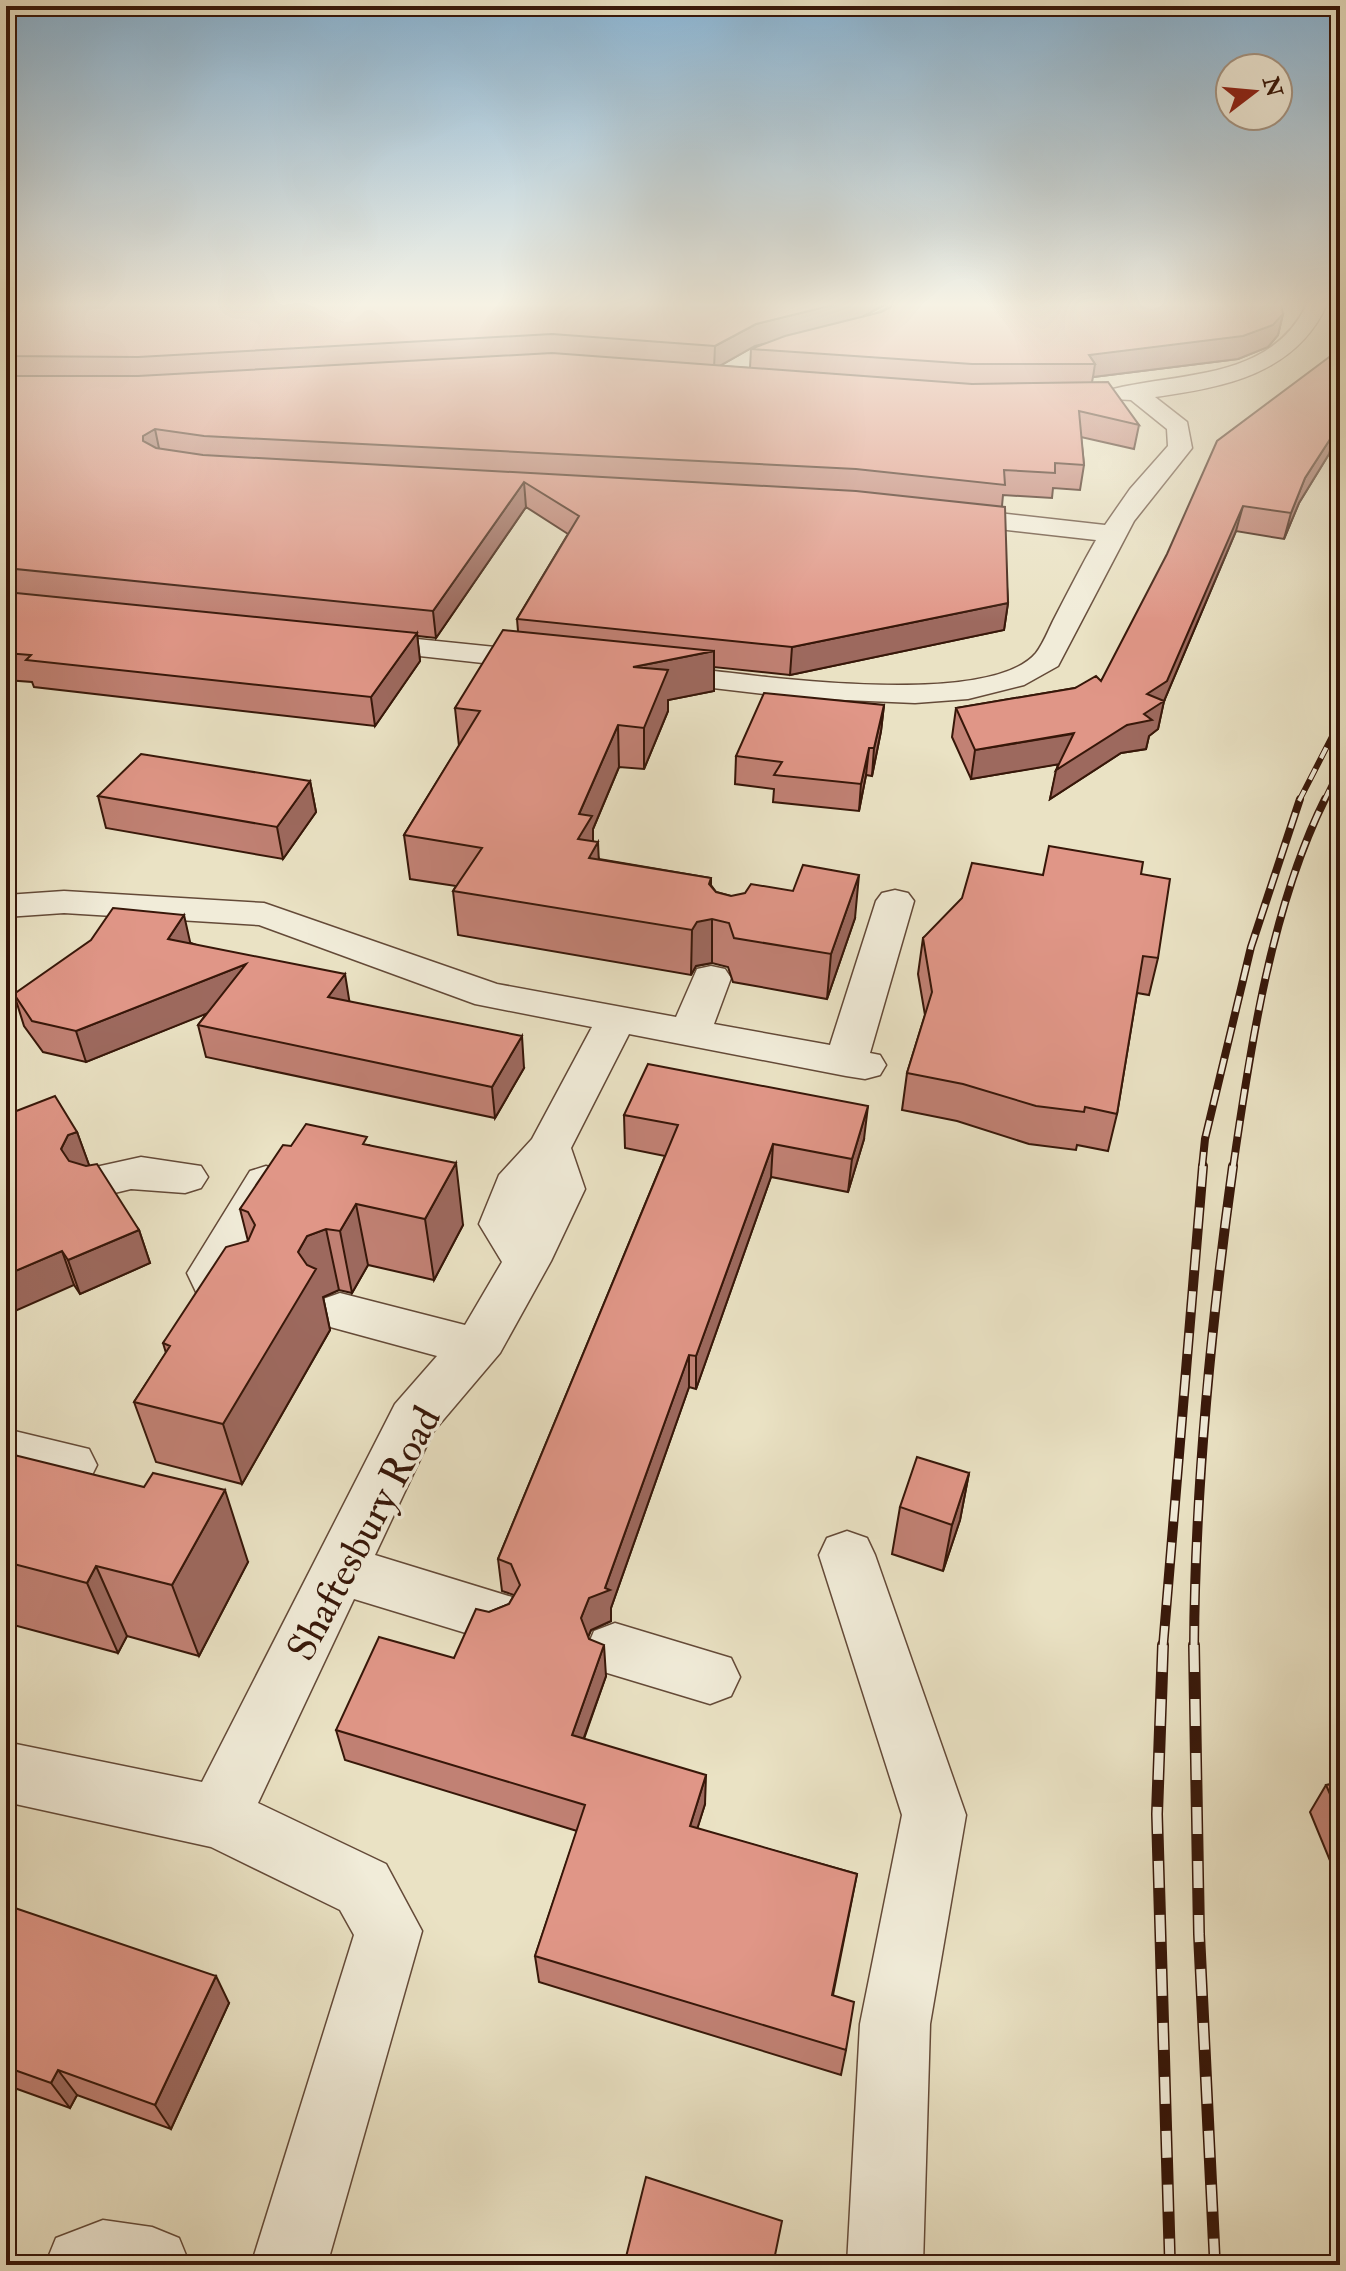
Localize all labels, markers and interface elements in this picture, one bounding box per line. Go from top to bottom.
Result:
north arrow [1214,52,1294,132]
text: N [1256,72,1289,100]
street label: Shaftesbury Road [276,1398,453,1670]

